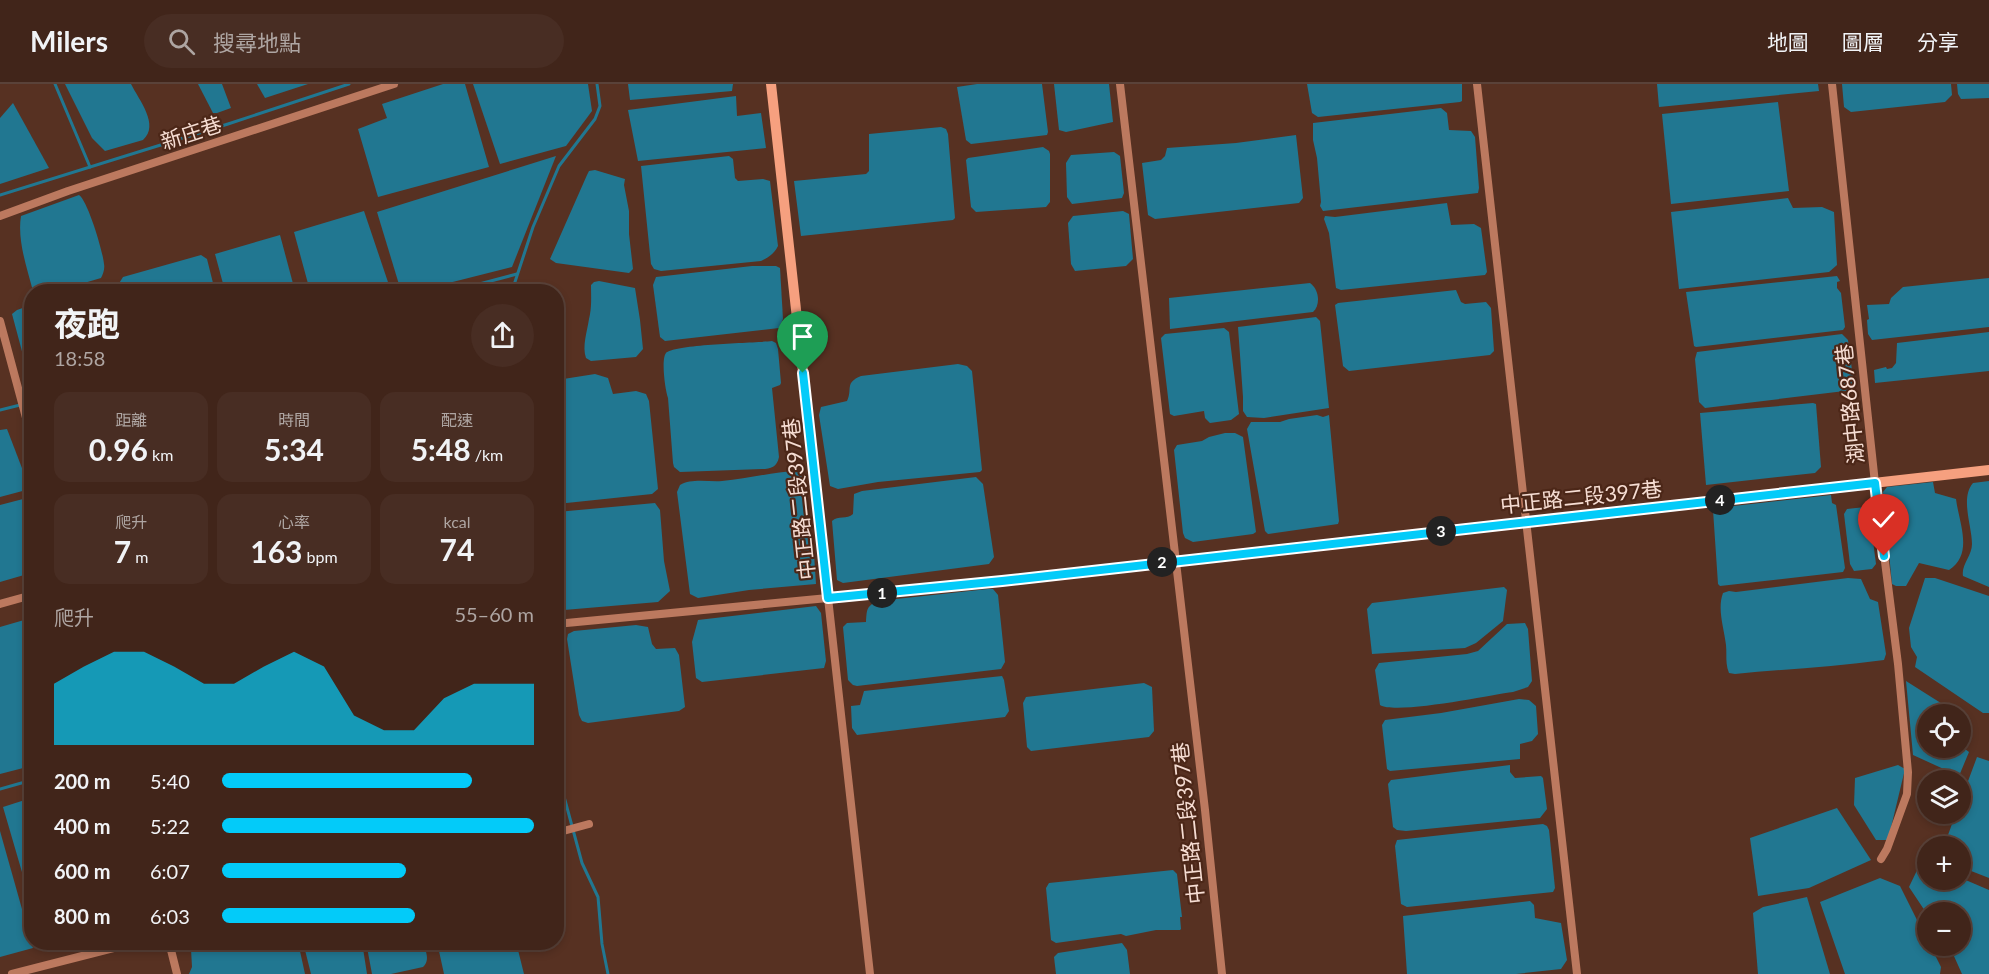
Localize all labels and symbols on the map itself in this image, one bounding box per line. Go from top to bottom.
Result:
street label: 新庄巷 [157,110,225,154]
pin [777,311,828,373]
street label: 湖中路687巷 [1830,343,1868,465]
street label: 中正路二段397巷 [777,417,819,581]
street label: 中正路二段397巷 [1499,475,1663,517]
pin: 4 [1705,485,1735,515]
pin [1858,494,1909,556]
pin: 3 [1426,516,1456,546]
pin: 2 [1147,547,1177,577]
pin: 1 [867,578,897,608]
street label: 中正路二段397巷 [1166,741,1208,905]

